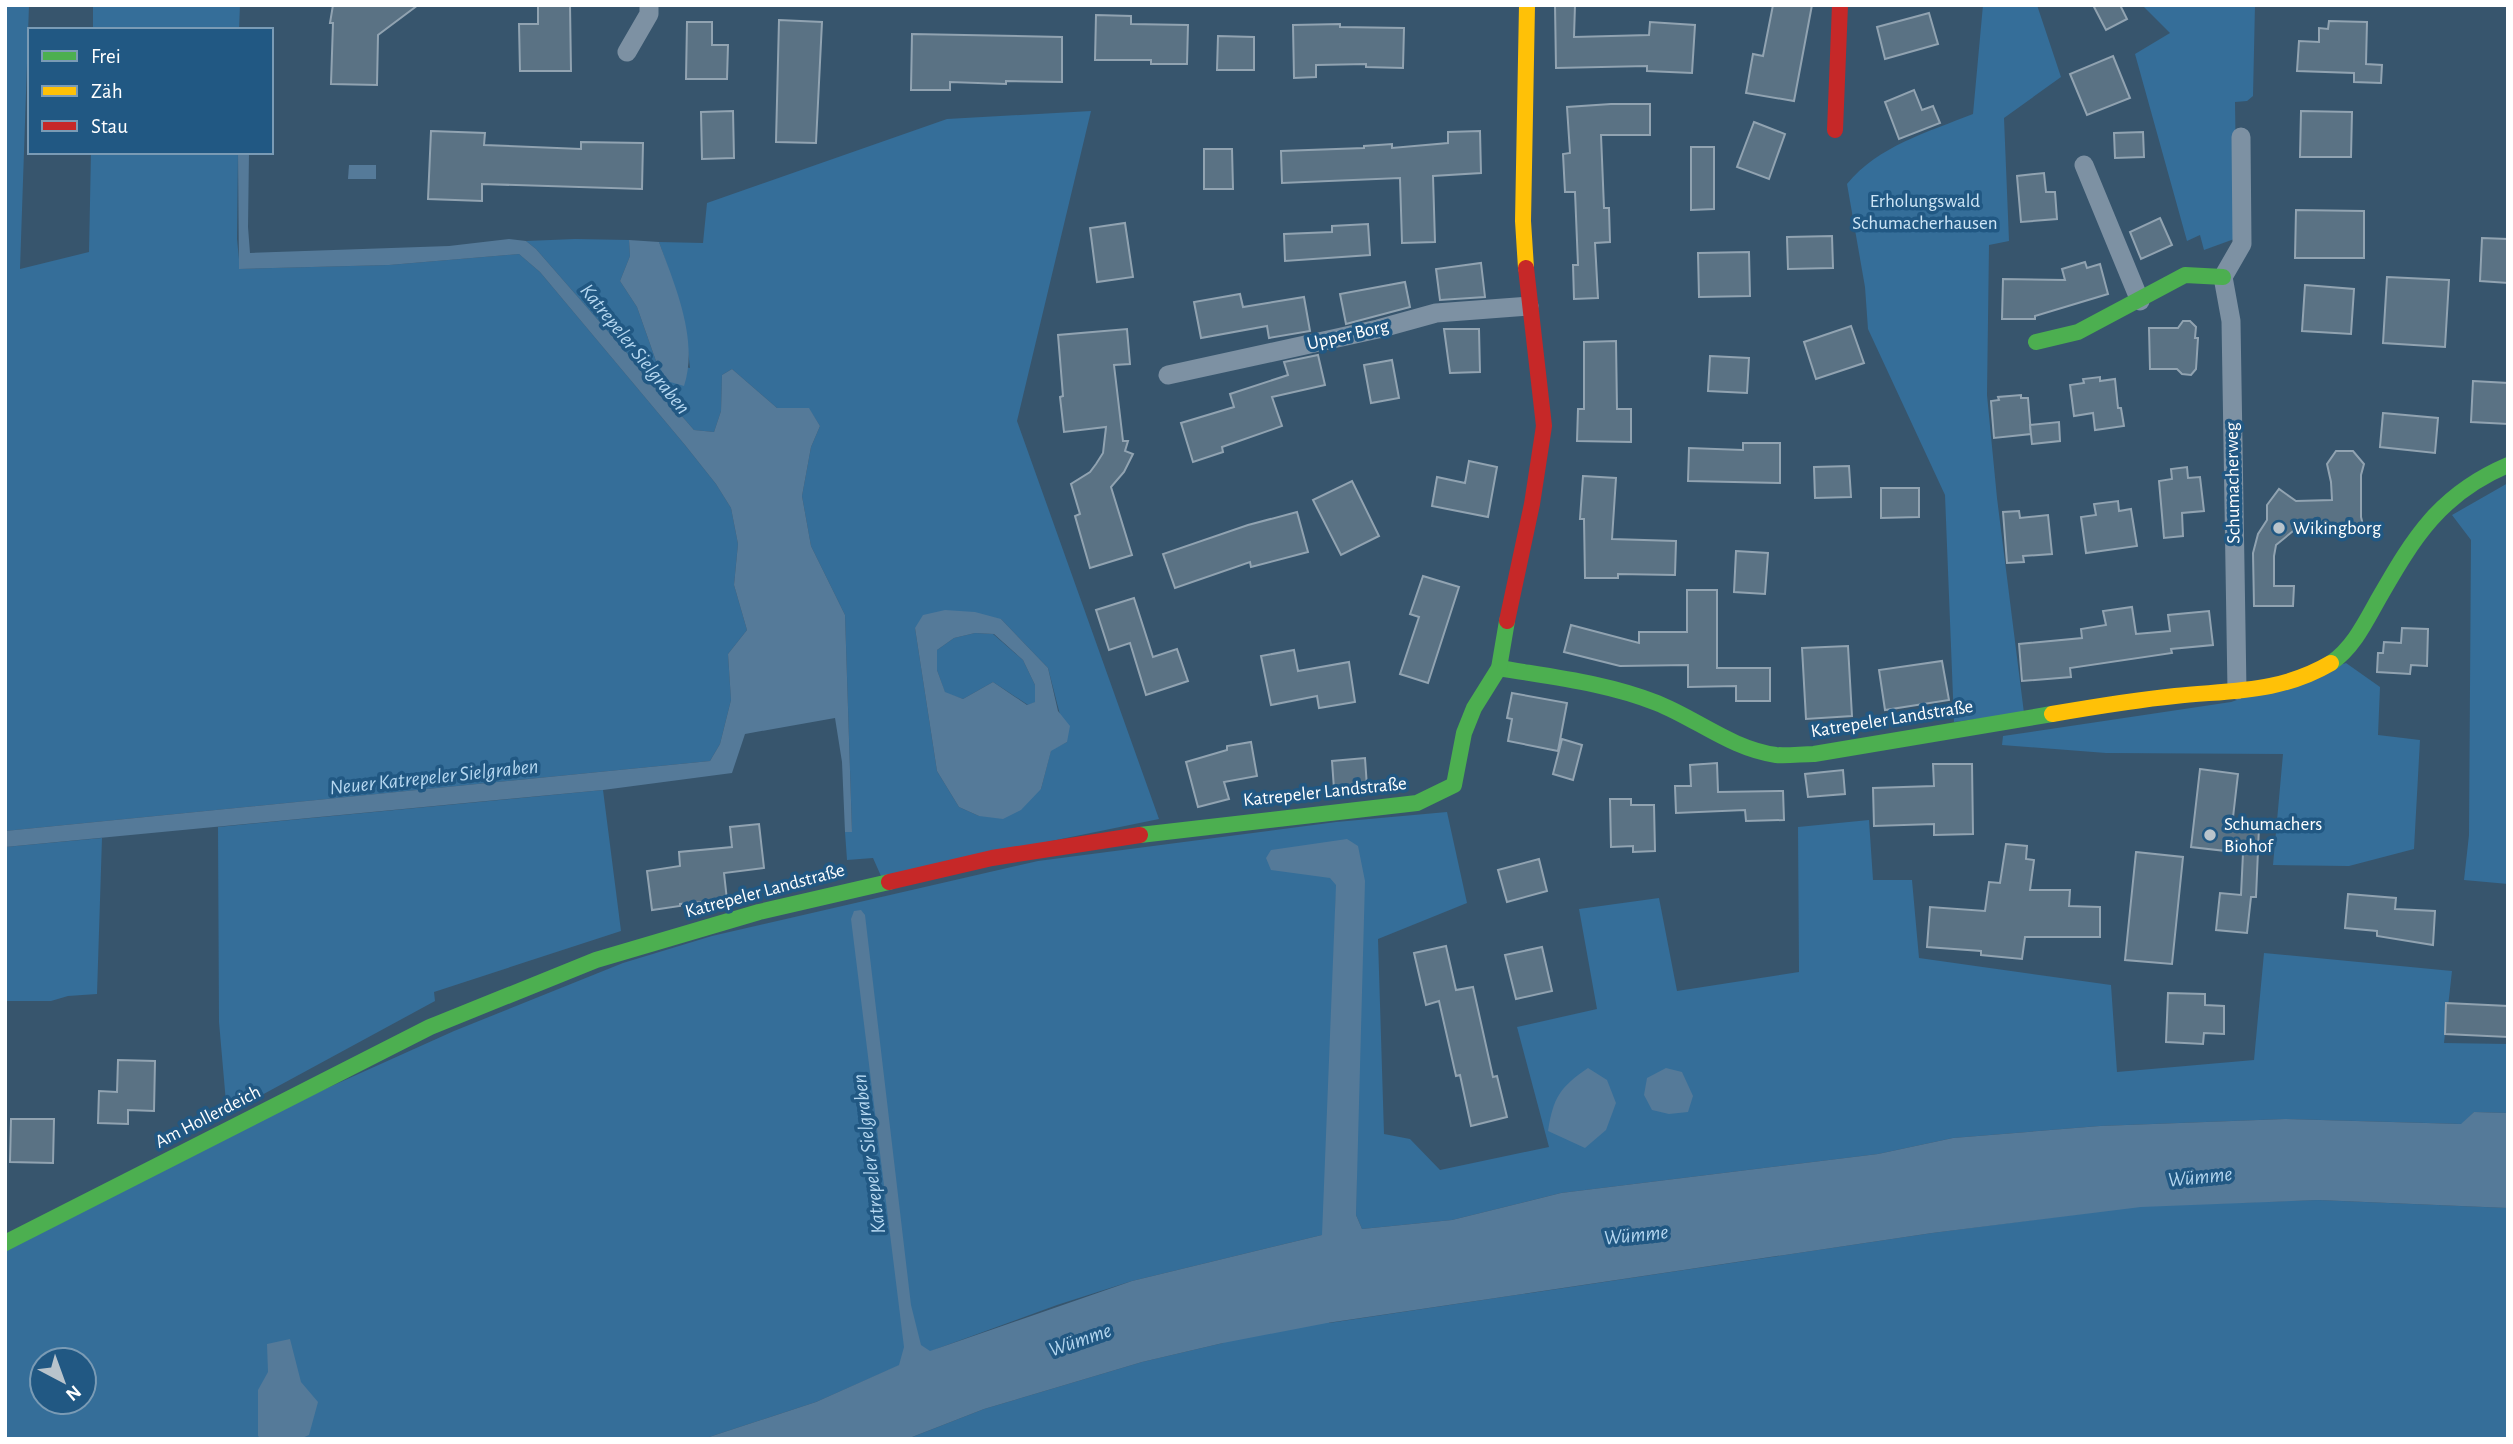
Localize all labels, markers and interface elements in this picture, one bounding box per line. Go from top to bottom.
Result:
legend [28,28,273,154]
text: Frei [91,46,121,67]
text: Zäh [91,81,123,102]
text: Stau [91,116,128,137]
park label: Erholungswald Schumacherhausen [1852,192,1998,233]
water label: Katrepeler Sielgraben [575,280,694,419]
street label: Upper Borg [1305,316,1392,354]
street label: Schumacherweg [2222,421,2244,544]
place label: Wikingborg [2293,519,2382,538]
marker: Wikingborg [2271,520,2287,536]
street label: Katrepeler Landstraße [1809,697,1975,741]
water label: Neuer Katrepeler Sielgraben [328,756,540,799]
street label: Katrepeler Landstraße [1242,774,1408,810]
place label: Schumachers Biohof [2224,815,2322,856]
marker: Schumachers Biohof [2202,827,2218,843]
street label: Katrepeler Landstraße [683,861,847,921]
water label: Katrepeler Sielgraben [849,1073,890,1235]
street label: Am Hollerdeich [152,1082,264,1152]
water label: Wümme [2167,1163,2233,1191]
water label: Wümme [1603,1221,1669,1249]
water label: Wümme [1046,1320,1114,1360]
north arrow [28,1346,98,1416]
text: N [62,1381,84,1404]

